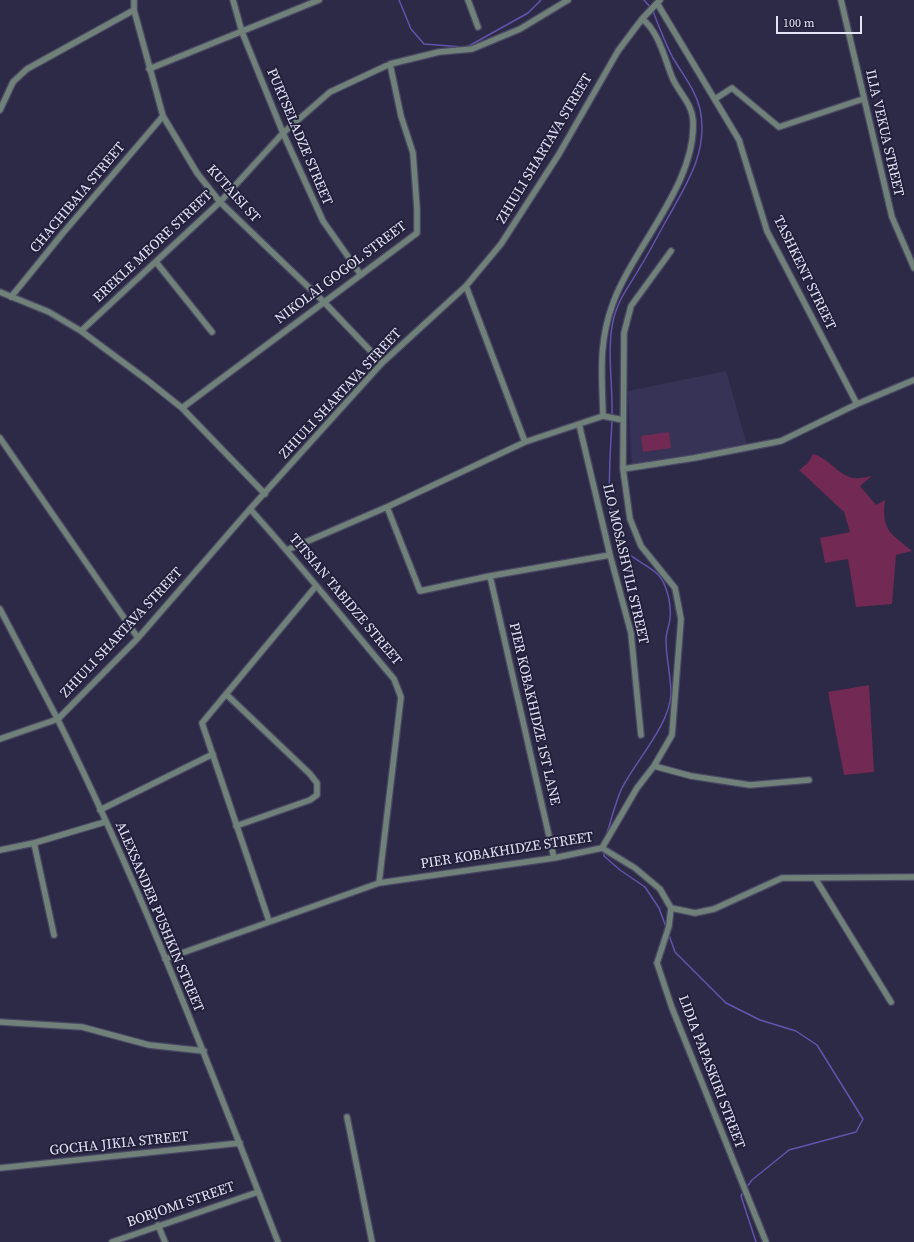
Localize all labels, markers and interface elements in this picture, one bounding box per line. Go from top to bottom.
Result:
scale bar [778,8,864,34]
text: 100 m [783,15,815,31]
street label: PURTSELADZE STREET [263,66,335,208]
street label: ILIA VEKUA STREET [861,68,907,198]
street label: ZHIULI SHARTAVA STREET [494,71,596,227]
street label: CHACHIBAIA STREET [27,139,129,257]
street label: KUTAISI ST [203,162,263,226]
street label: EREKLE MEORE STREET [90,187,216,307]
street label: TASHKENT STREET [769,213,839,333]
street label: NIKOLAI GOGOL STREET [272,218,410,328]
street label: ZHIULI SHARTAVA STREET [276,326,406,462]
street label: ILO MOSASHVILI STREET [598,482,652,646]
street label: TITSIAN TABIDZE STREET [285,531,405,669]
street label: ZHIULI SHARTAVA STREET [57,565,187,701]
street label: PIER KOBAKHIDZE 1ST LANE [505,621,563,807]
street label: ALEXSANDER PUSHKIN STREET [111,819,207,1015]
street label: PIER KOBAKHIDZE STREET [419,829,595,873]
street label: LIDIA PAPASKIRI STREET [674,993,748,1151]
street label: GOCHA JIKIA STREET [49,1128,189,1160]
street label: BORJOMI STREET [125,1179,237,1231]

